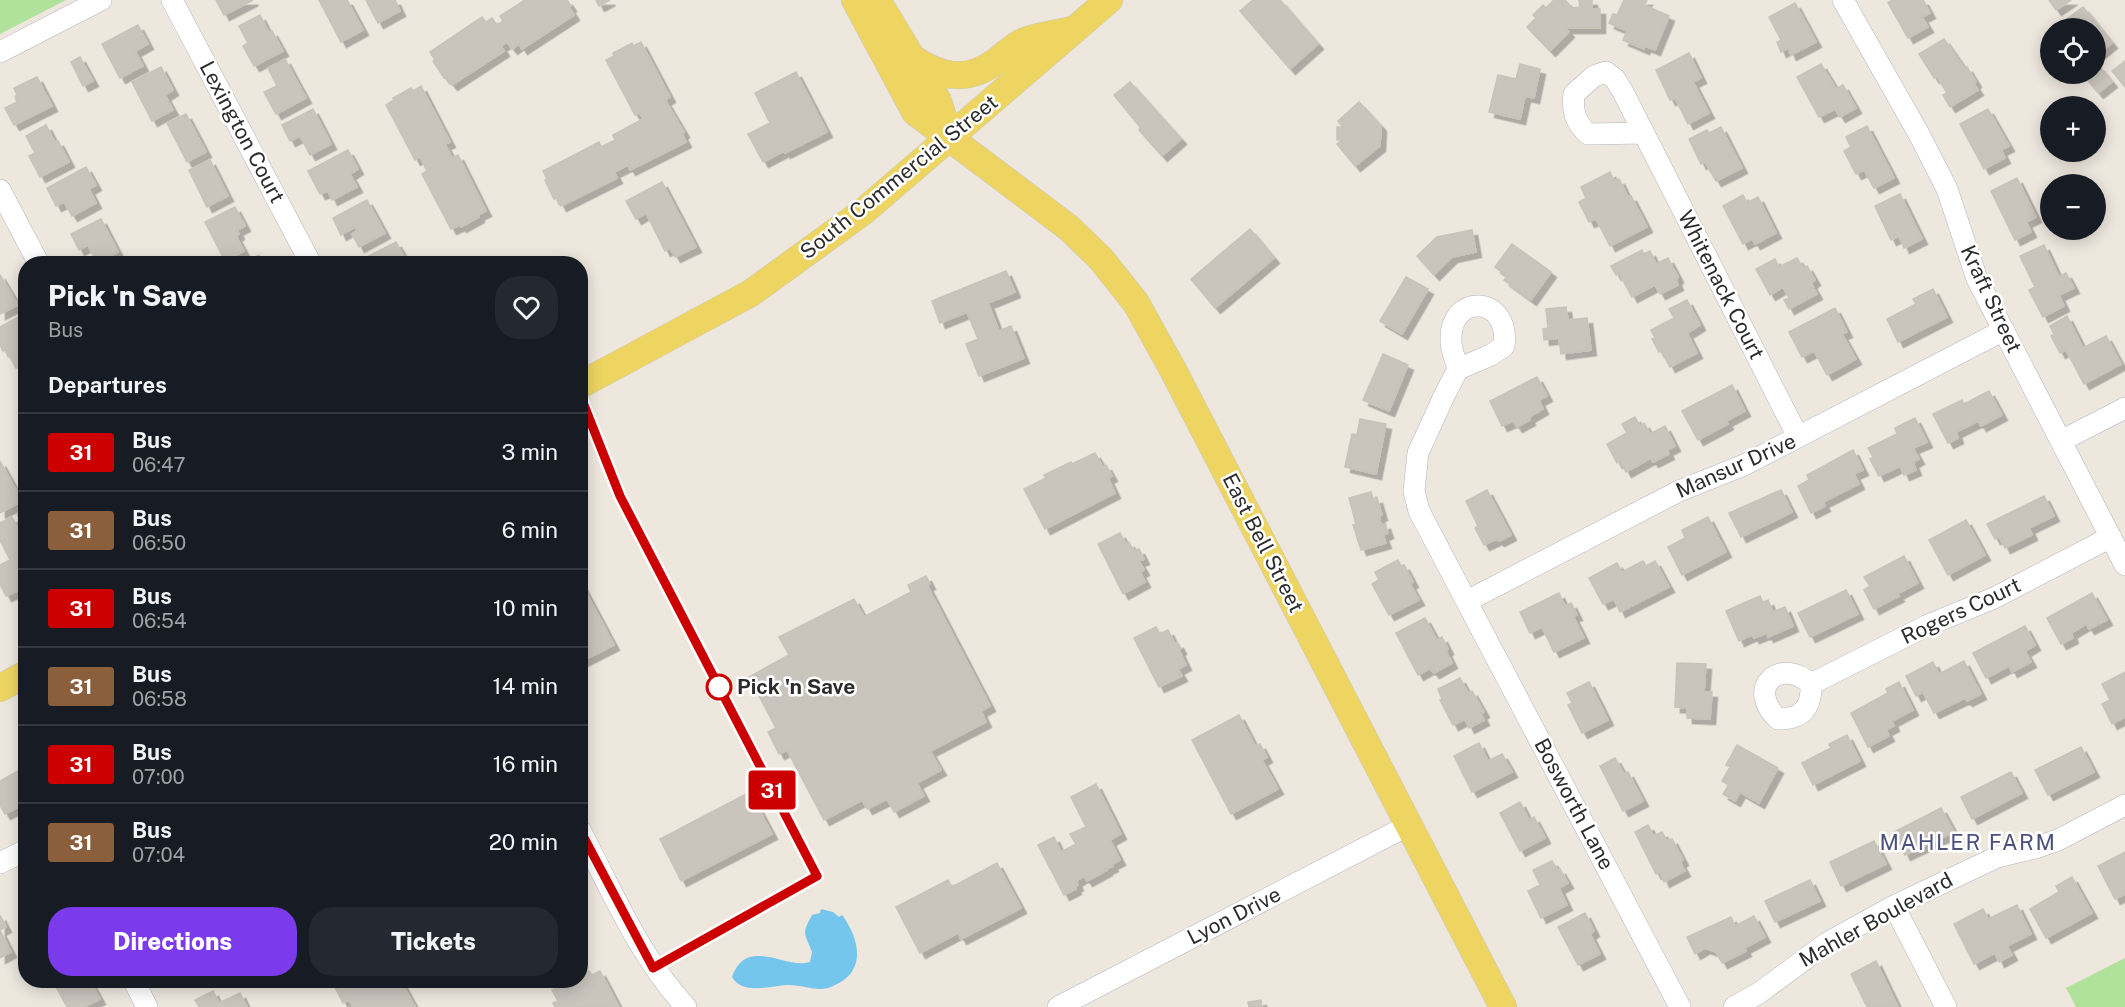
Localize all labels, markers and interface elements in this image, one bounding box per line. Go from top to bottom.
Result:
map controls [2040,18,2106,240]
button: locate [2040,18,2106,84]
street label: Lexington Court [195,57,290,207]
street label: South Commercial Street [795,89,1003,264]
button: + [2040,96,2106,162]
button: − [2040,174,2106,240]
street label: Whitenack Court [1673,206,1770,363]
street label: Kraft Street [1956,241,2027,357]
button: heart [495,276,558,339]
text: Pick 'n Save [48,279,207,312]
text: Bus [48,318,83,342]
text: Departures [48,372,167,398]
text: Bus [132,427,172,453]
street label: Mansur Drive [1672,428,1800,503]
text: 3 min [501,439,558,465]
text: 31 [70,440,92,465]
text: 06:47 [132,453,186,477]
street label: East Bell Street [1218,469,1309,617]
text: Bus [132,505,172,531]
text: 6 min [502,517,558,543]
text: 31 [70,518,92,543]
text: 06:50 [132,531,186,555]
street label: Rogers Court [1897,572,2024,649]
text: Bus [132,583,172,609]
text: 10 min [493,595,558,621]
text: 31 [70,596,92,621]
text: 06:54 [132,609,186,633]
text: Bus [132,661,172,687]
text: 14 min [493,673,558,699]
text: 31 [70,674,92,699]
marker: Pick 'n Save [706,674,732,700]
place label: Pick 'n Save [737,674,855,699]
text: 06:58 [132,687,187,711]
street label: Bosworth Lane [1529,734,1620,874]
text: Bus [132,739,172,765]
text: 16 min [493,751,558,777]
text: 31 [70,752,92,777]
text: 07:00 [132,765,185,789]
line badge: 31 [745,770,799,810]
text: 31 [761,778,783,803]
text: Bus [132,817,172,843]
text: 20 min [489,829,558,855]
district label: MAHLER FARM [1880,829,2056,855]
text: 31 [70,830,92,855]
text: 07:04 [132,843,185,867]
street label: Mahler Boulevard [1795,867,1957,972]
street label: Lyon Drive [1183,881,1285,950]
button: Directions [48,907,297,976]
button: Tickets [309,907,558,976]

